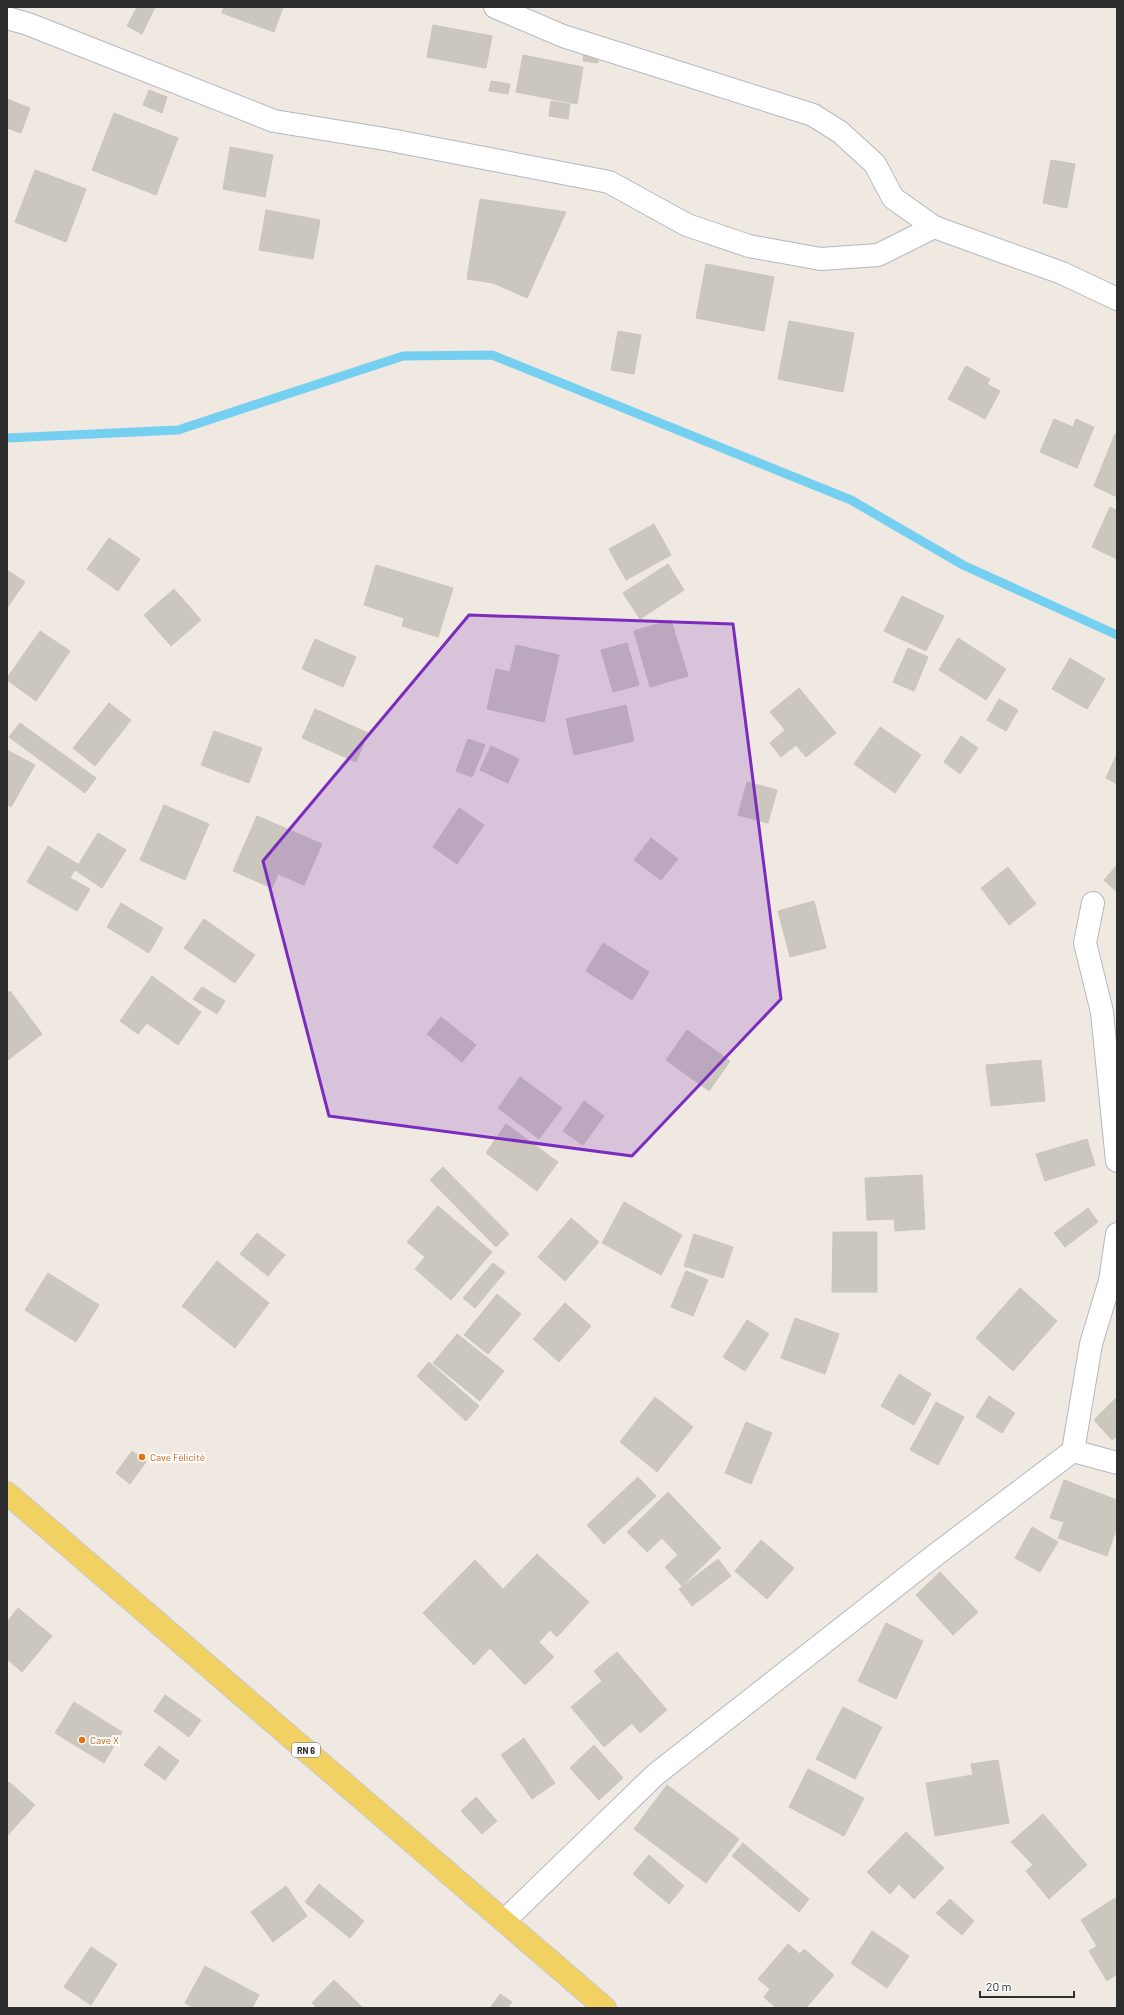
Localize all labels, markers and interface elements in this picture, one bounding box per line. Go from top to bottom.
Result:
place label: Cave Félicité [150,1451,205,1463]
marker: Cave Félicité [137,1452,147,1462]
place label: Cave X [90,1734,119,1746]
marker: Cave X [77,1735,87,1745]
road number: RN 6 [292,1743,320,1757]
scale bar [980,1973,1074,1999]
text: 20 m [986,1979,1012,1993]

